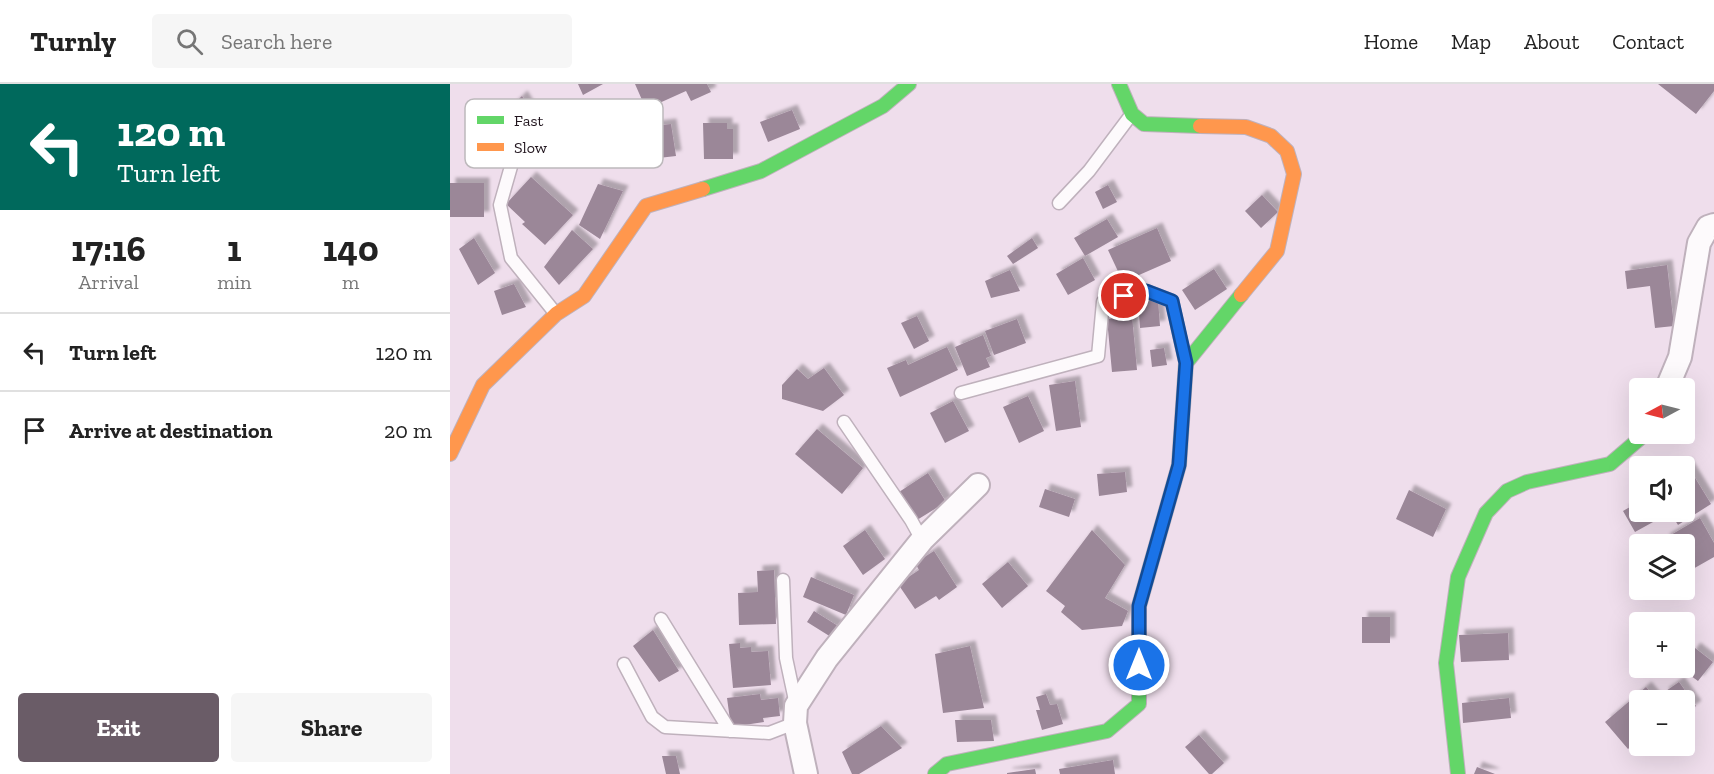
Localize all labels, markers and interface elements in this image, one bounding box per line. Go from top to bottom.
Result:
search box [152,14,572,68]
text: Turnly [30,25,116,58]
icon: search [173,25,206,58]
text: Search here [221,28,332,55]
text: Home [1364,29,1418,54]
text: Map [1451,29,1491,54]
text: About [1524,29,1579,54]
text: Contact [1612,29,1684,54]
legend [465,99,663,168]
text: 120 m [117,106,225,157]
icon: left [18,108,96,186]
text: Fast [514,111,543,130]
text: Slow [514,138,548,157]
text: Turn left [117,157,220,189]
text: 17:16 [71,227,146,270]
text: 1 [227,227,242,270]
text: 140 [323,227,379,270]
text: Arrival [78,270,139,294]
text: min [217,270,251,294]
text: m [342,270,359,294]
pin [1098,270,1149,321]
icon: arrive [1107,279,1140,312]
icon: left [18,336,51,369]
text: Turn left [69,339,156,366]
text: 120 m [376,339,432,366]
north arrow [1629,378,1695,444]
map controls [1629,378,1695,756]
icon: arrive [18,414,51,447]
text: Arrive at destination [69,417,272,444]
text: 20 m [384,417,432,444]
button: sound [1629,456,1695,522]
button: layers [1629,534,1695,600]
button: + [1629,612,1695,678]
position arrow [1107,633,1171,697]
button: − [1629,690,1695,756]
button: Exit [18,693,219,762]
button: Share [231,693,432,762]

